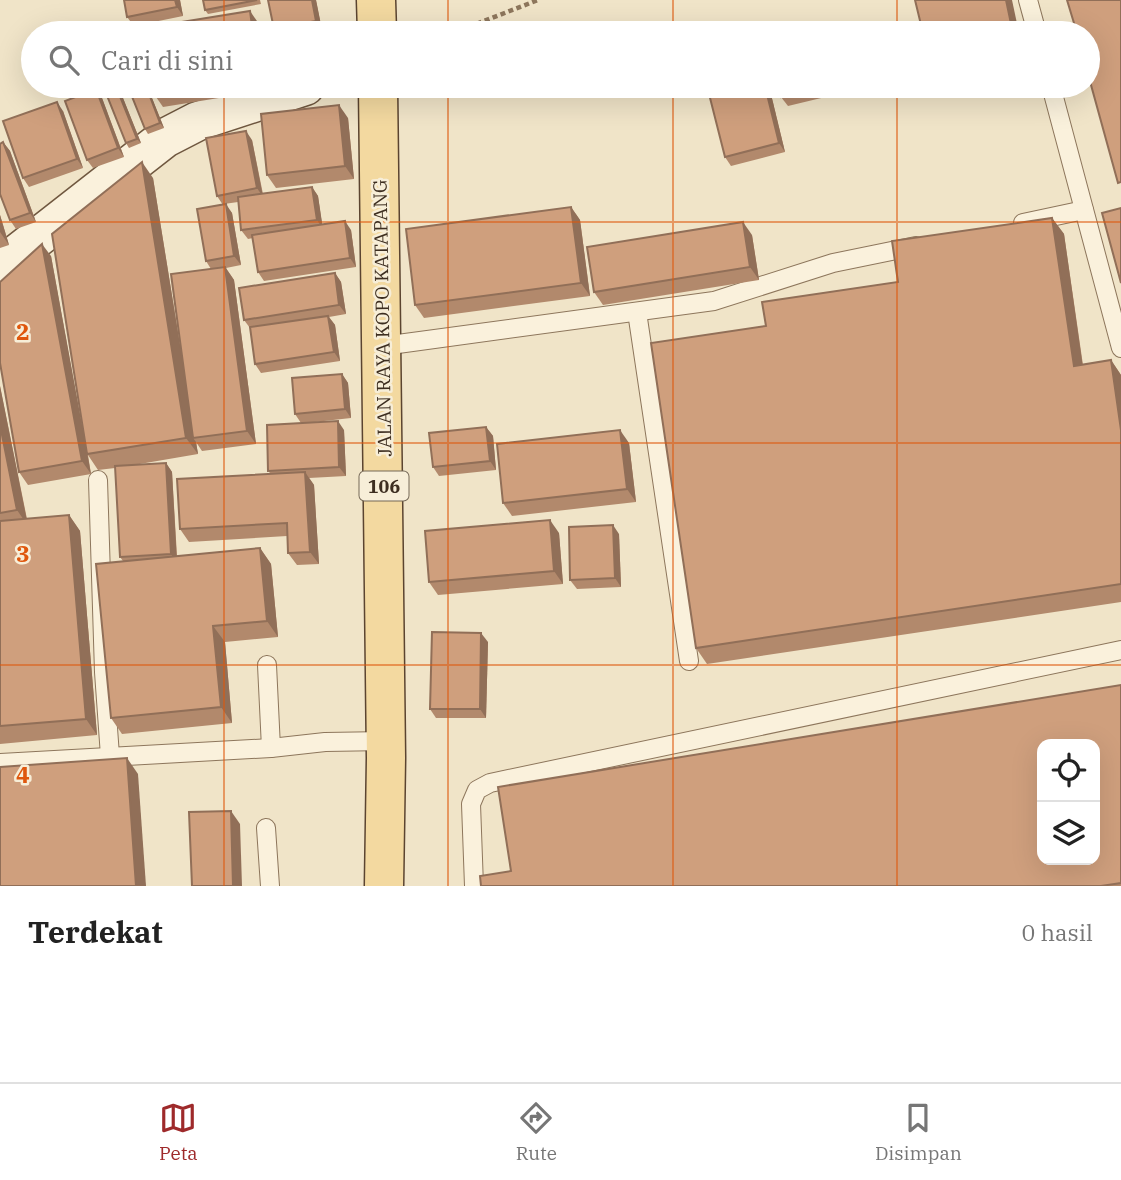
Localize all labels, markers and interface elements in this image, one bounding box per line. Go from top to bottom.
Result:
search box [21,21,1100,98]
icon: search [45,41,83,79]
text: Cari di sini [101,43,233,77]
street label: JALAN RAYA KOPO KATAPANG [368,179,396,457]
text: 2 [16,316,30,346]
road number: 106 [360,472,408,500]
text: 3 [16,538,30,568]
map controls [1037,739,1100,865]
button: locate [1037,739,1100,802]
text: 4 [16,759,30,789]
button: layers [1037,802,1100,865]
text: Terdekat [28,912,163,951]
text: 0 hasil [1022,917,1093,947]
tab: Peta [159,1099,198,1165]
tab: Rute [516,1099,557,1165]
tab: Disimpan [875,1099,962,1165]

